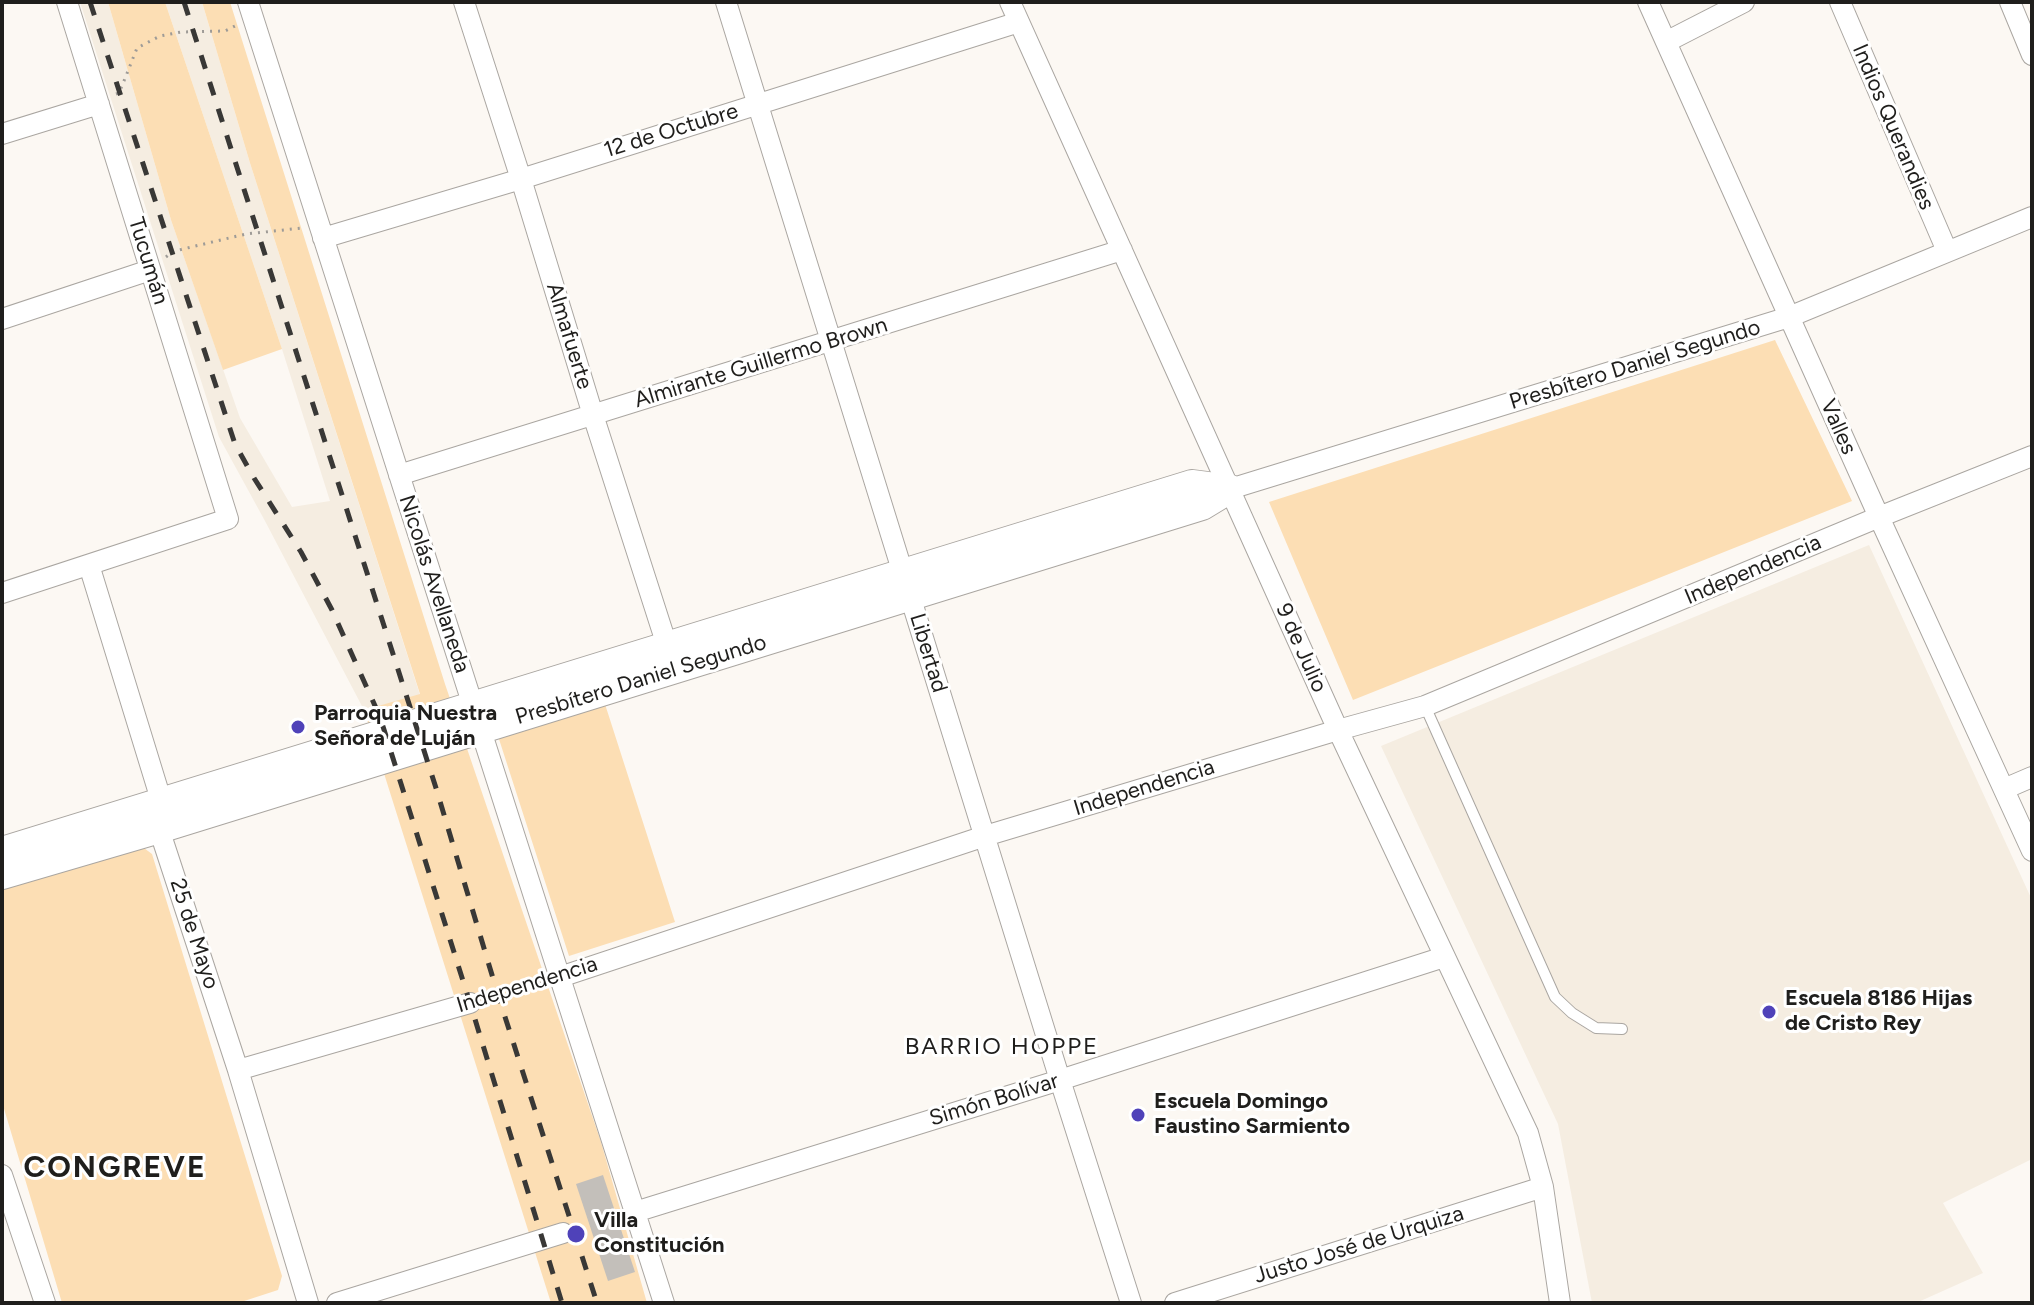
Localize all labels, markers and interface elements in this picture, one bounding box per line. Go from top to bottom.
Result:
street label: Indios Querandies [1846,40,1940,214]
street label: 12 de Octubre [601,98,741,164]
street label: Tucumán [122,214,174,308]
street label: Almafuerte [540,280,598,392]
street label: Almirante Guillermo Brown [631,312,891,414]
street label: Presbítero Daniel Segundo [1506,314,1764,416]
street label: Valles [1814,395,1862,459]
street label: Nicolás Avellaneda [393,492,475,676]
street label: Independencia [1681,529,1825,611]
street label: 9 de Julio [1270,599,1332,697]
street label: Libertad [903,610,953,696]
street label: Presbítero Daniel Segundo [512,629,770,731]
place label: Parroquia Nuestra Señora de Luján [314,701,497,752]
marker: Parroquia Nuestra Señora de Luján [289,718,307,736]
street label: Independencia [1070,754,1218,822]
street label: 25 de Mayo [164,875,224,993]
street label: Independencia [453,951,601,1019]
place label: Escuela 8186 Hijas de Cristo Rey [1785,986,1972,1038]
marker: Escuela 8186 Hijas de Cristo Rey [1760,1003,1778,1021]
district label: BARRIO HOPPE [905,1033,1099,1061]
street label: Simón Bolívar [926,1068,1062,1132]
place label: Escuela Domingo Faustino Sarmiento [1154,1089,1350,1140]
marker: Escuela Domingo Faustino Sarmiento [1129,1106,1147,1124]
district label: CONGREVE [23,1150,207,1186]
street label: Justo José de Urquiza [1251,1201,1467,1289]
place label: Villa Constitución [594,1208,724,1260]
marker: Villa Constitución [565,1223,587,1245]

